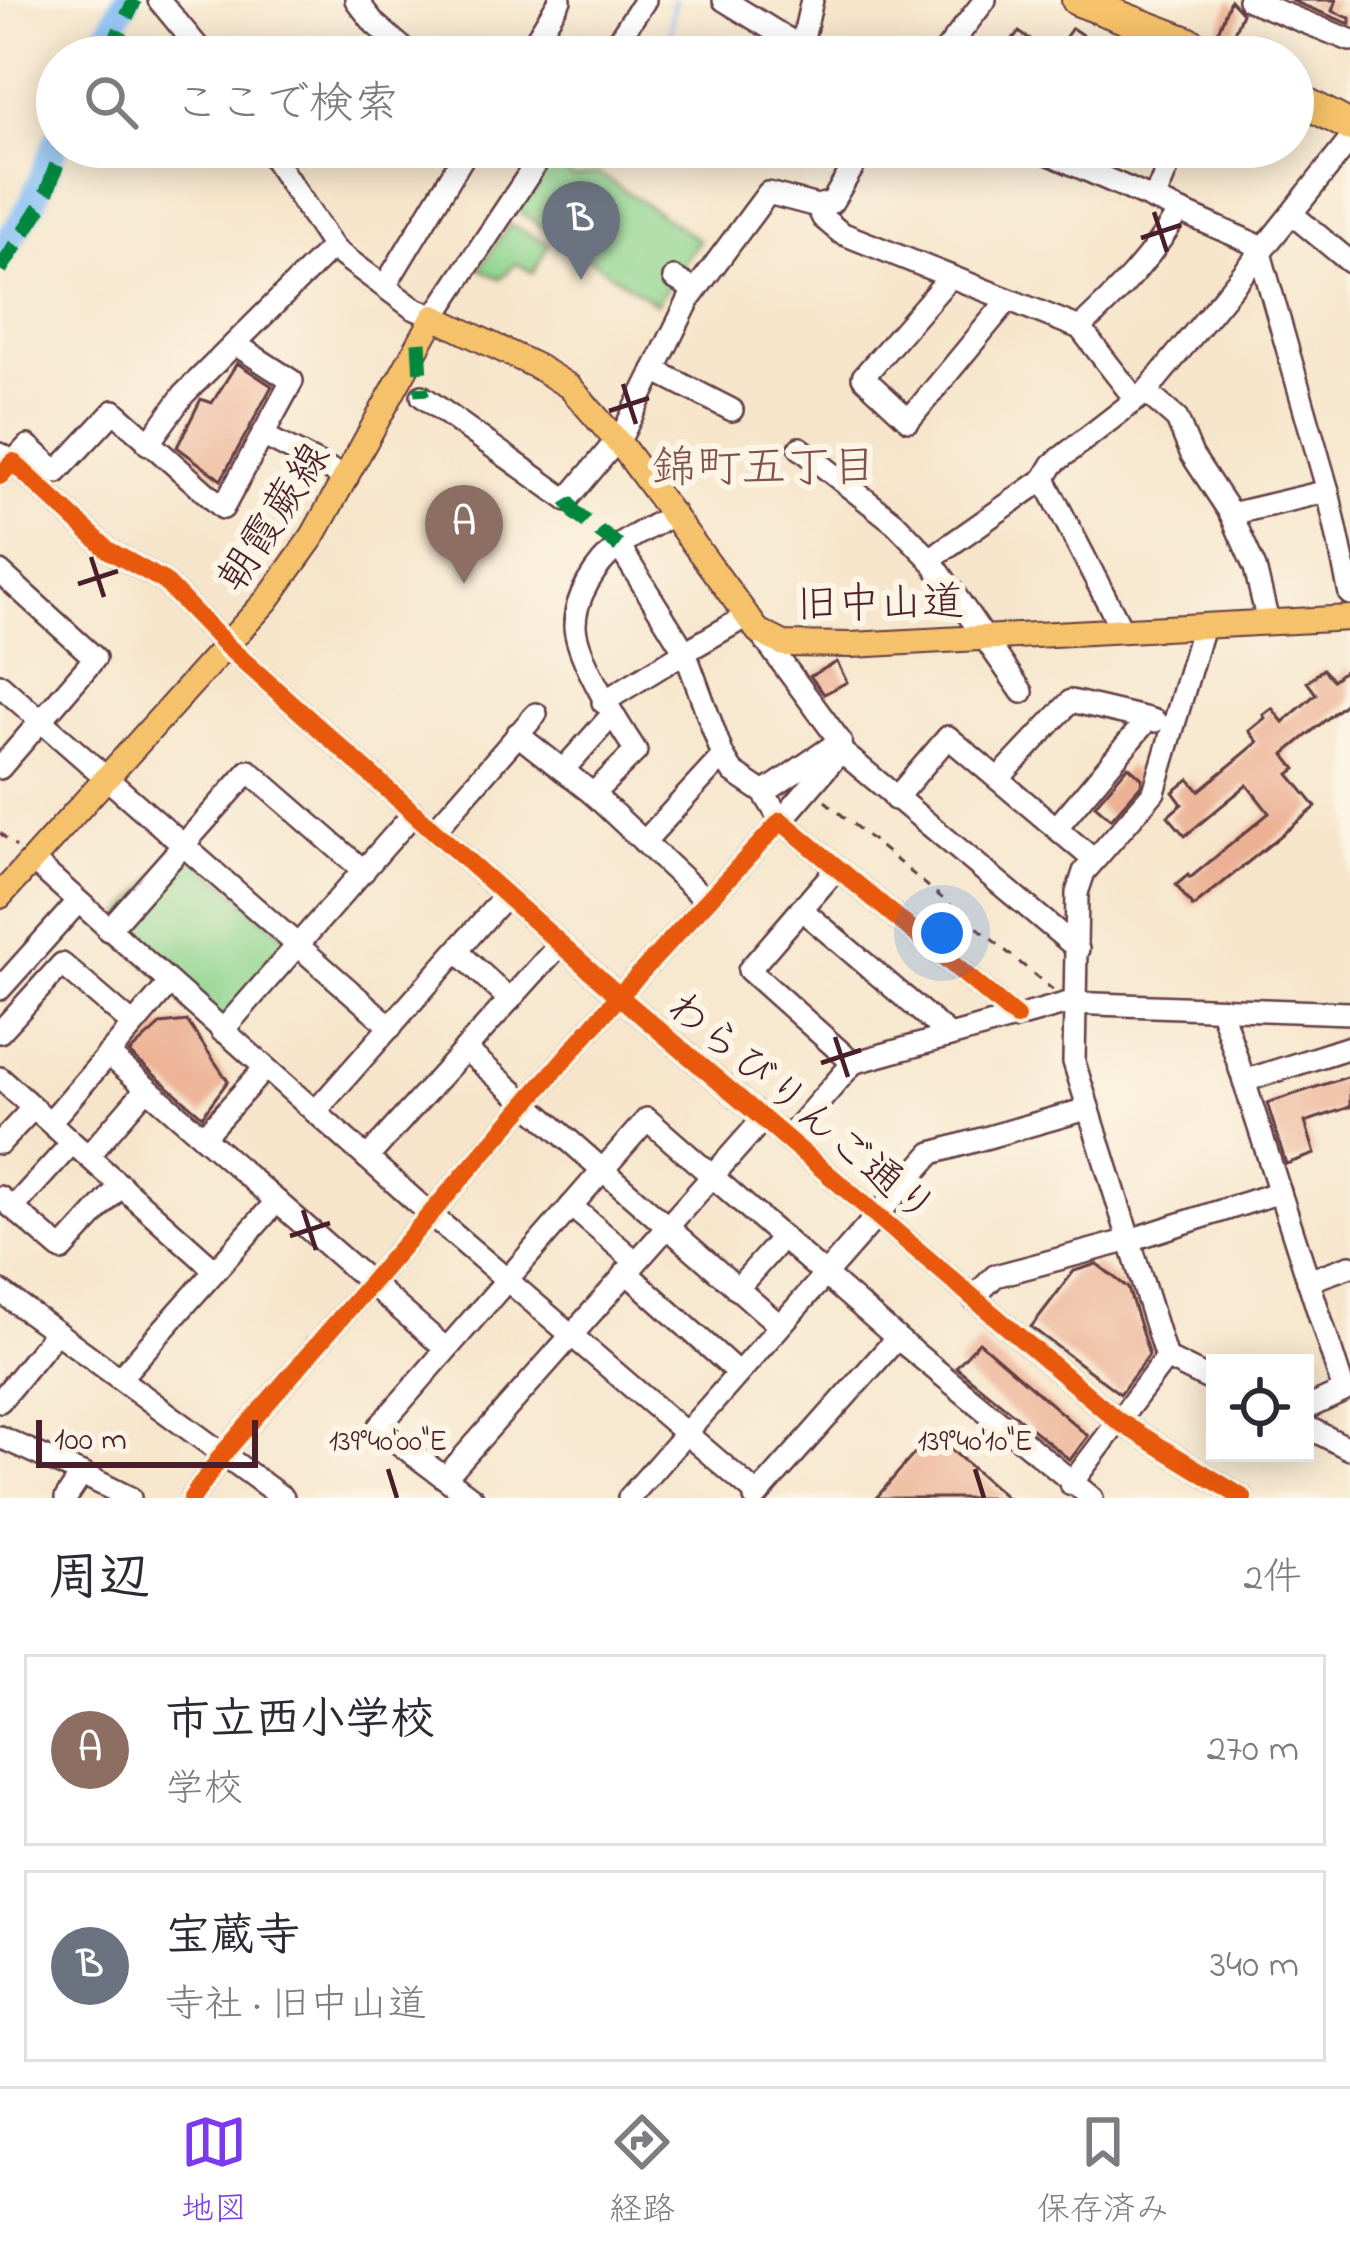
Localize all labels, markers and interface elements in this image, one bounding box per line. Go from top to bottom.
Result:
search box [36,36,1314,168]
icon: search [78,69,144,135]
text: ここで検索 [174,73,399,139]
pin: B [542,181,620,280]
street label: 朝霞蕨線 [204,431,347,606]
district label: 錦町五丁目 [651,437,877,503]
pin: A [425,485,503,584]
street label: 旧中山道 [796,574,965,637]
your location [912,903,972,963]
street label: わらびりんご通り [652,978,948,1241]
map controls [1206,1354,1314,1462]
button: locate [1206,1354,1314,1462]
scale bar [36,1414,258,1467]
text: 100 m [54,1417,127,1465]
text: 139°40'00"E [329,1421,447,1465]
text: 139°40'10"E [917,1421,1033,1465]
text: 周辺 [48,1543,150,1618]
text: 2件 [1244,1551,1302,1608]
text: 市立西小学校 [165,1689,435,1755]
text: A [78,1722,102,1779]
text: 270 m [1207,1722,1299,1779]
text: 学校 [165,1762,243,1819]
text: 宝蔵寺 [165,1905,300,1971]
text: B [77,1938,103,1995]
text: 340 m [1210,1938,1299,1995]
text: 寺社 · 旧中山道 [165,1978,427,2035]
tab: 地図 [181,2109,247,2235]
tab: 経路 [609,2109,675,2235]
tab: 保存済み [1037,2109,1169,2235]

